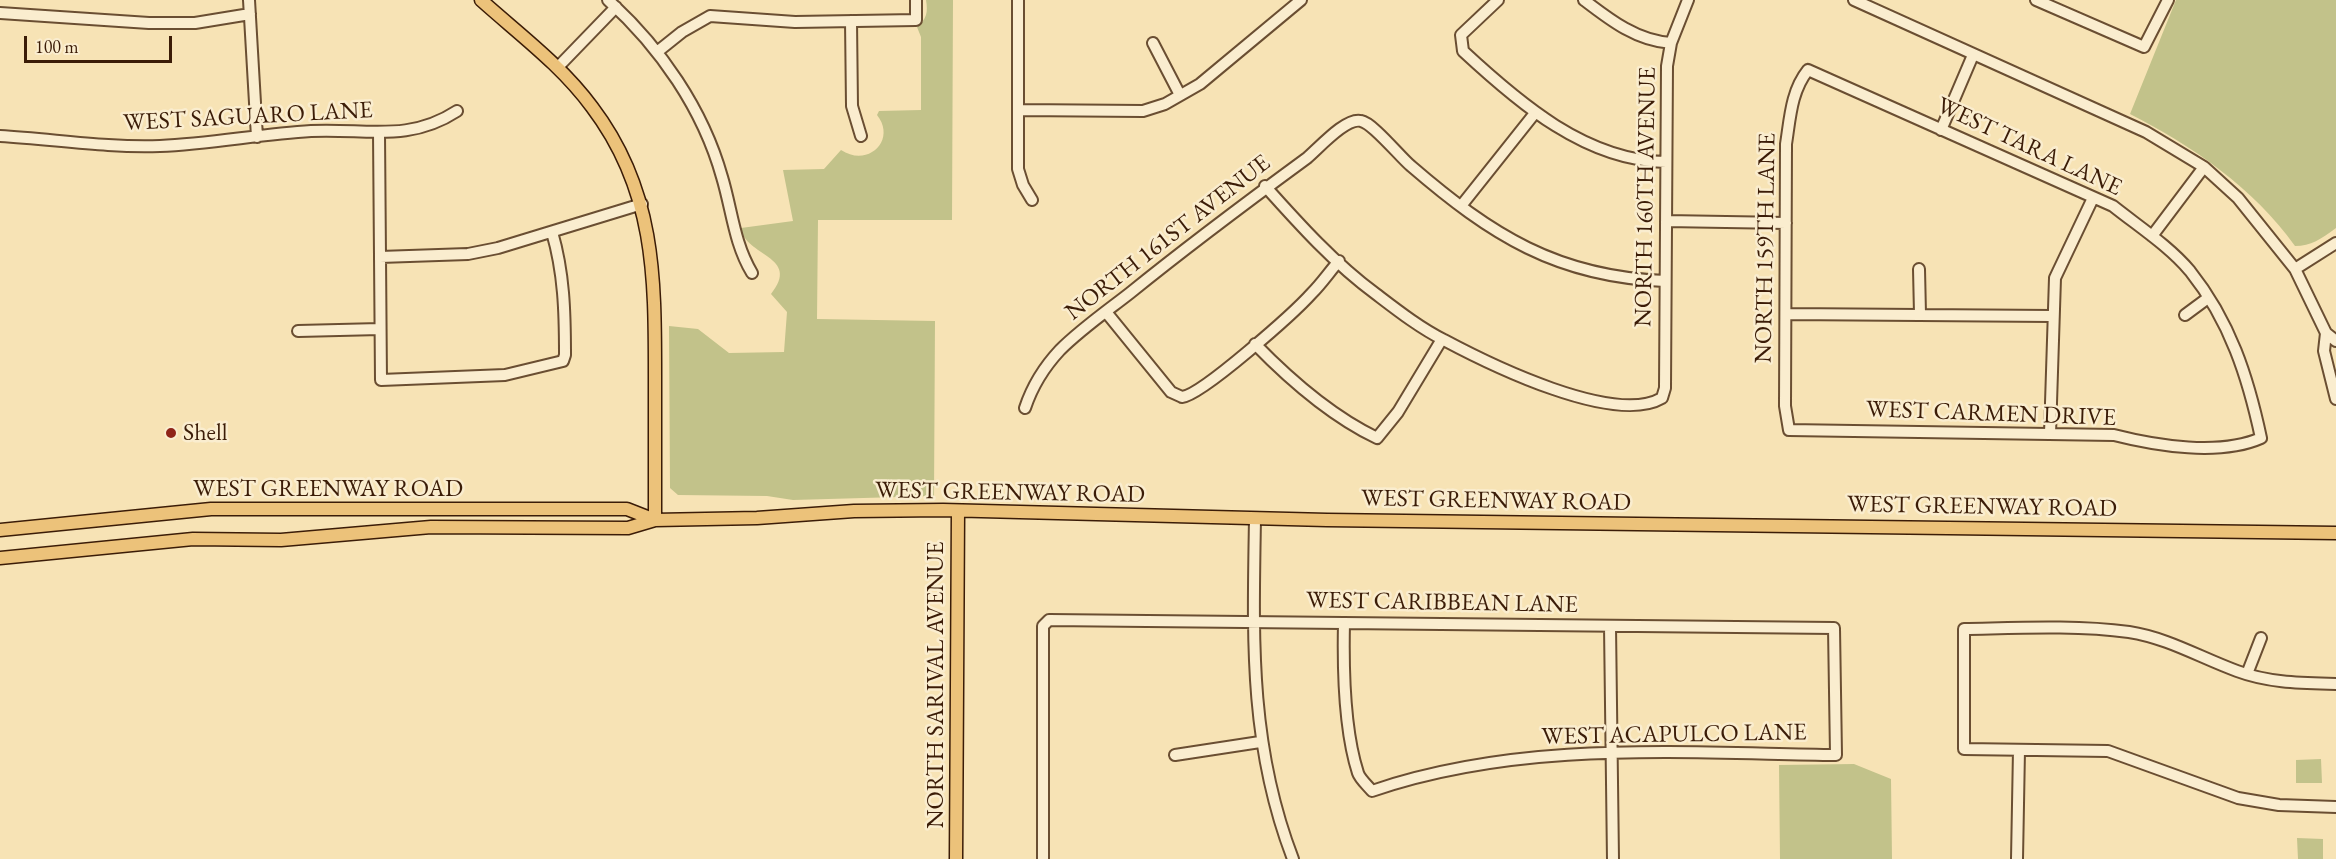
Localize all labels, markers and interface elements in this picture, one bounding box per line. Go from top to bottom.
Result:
scale bar [27,24,176,62]
text: 100 m [35,35,79,58]
street label: NORTH 160TH AVENUE [1629,67,1663,327]
street label: WEST TARA LANE [1932,92,2126,202]
street label: WEST SAGUARO LANE [123,96,373,138]
street label: NORTH 159TH LANE [1750,133,1782,363]
street label: NORTH 161ST AVENUE [1060,149,1276,327]
street label: WEST CARMEN DRIVE [1865,395,2117,433]
place label: Shell [183,419,227,447]
marker: Shell [164,426,178,440]
street label: WEST GREENWAY ROAD [193,475,463,503]
street label: WEST GREENWAY ROAD [875,476,1145,510]
street label: WEST GREENWAY ROAD [1361,484,1631,518]
street label: WEST GREENWAY ROAD [1847,490,2117,524]
street label: NORTH SARIVAL AVENUE [922,542,950,828]
street label: WEST CARIBBEAN LANE [1306,586,1578,620]
street label: WEST ACAPULCO LANE [1541,718,1807,752]

